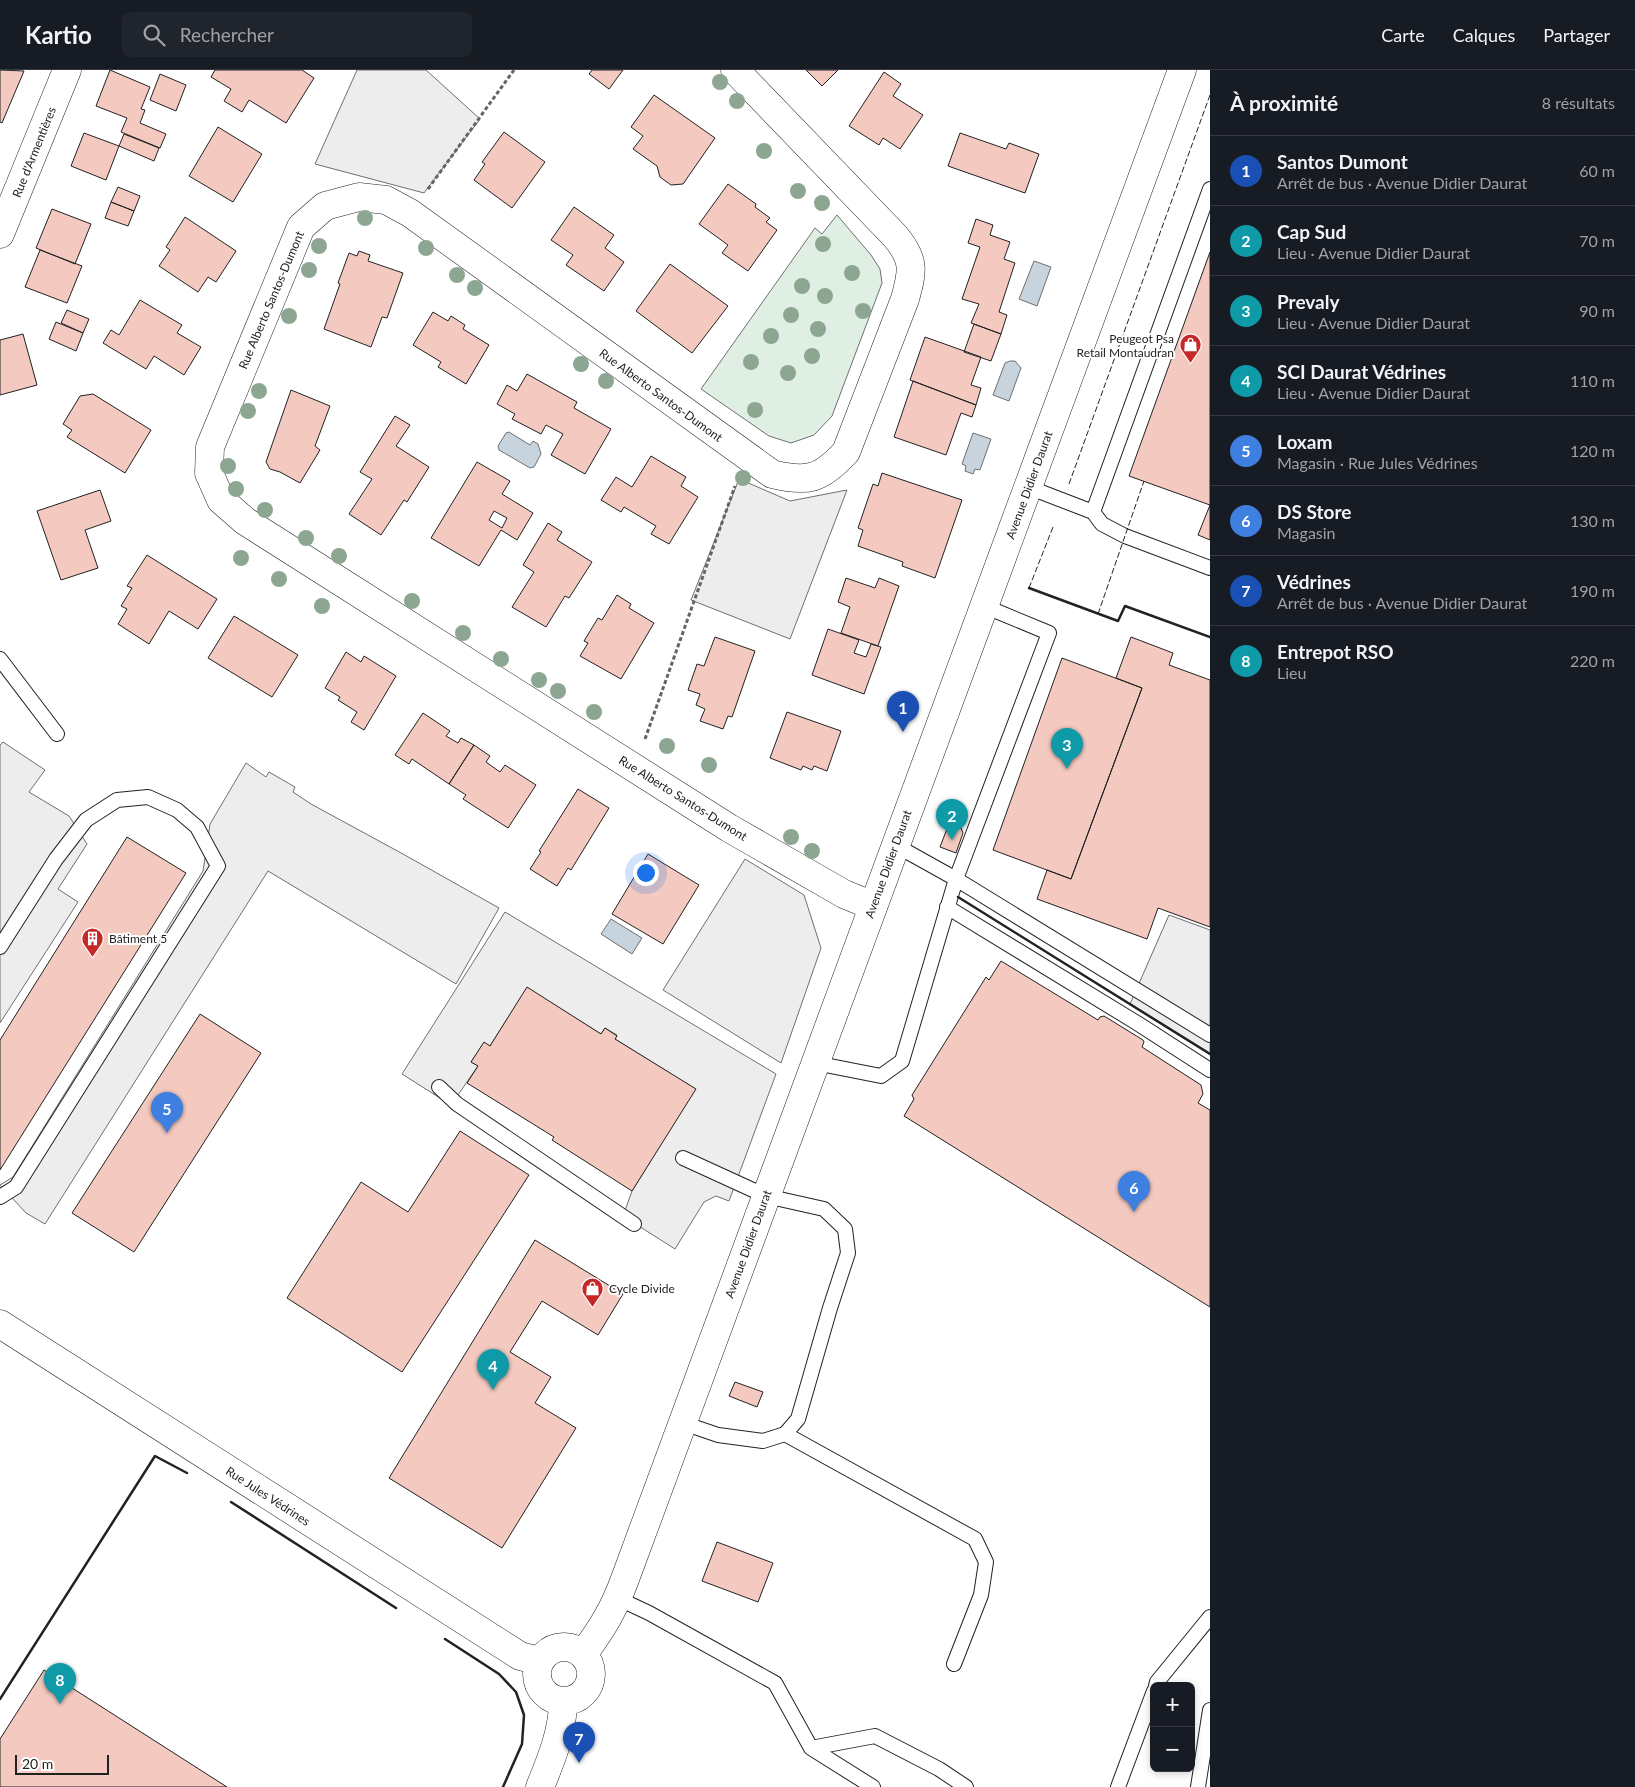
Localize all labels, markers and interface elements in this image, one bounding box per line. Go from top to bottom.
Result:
search box [122,12,472,57]
text: Kartio [25,20,92,49]
icon: search [140,21,168,49]
text: Rechercher [180,23,274,46]
text: Carte [1381,24,1425,46]
text: Calques [1453,24,1515,46]
text: Partager [1543,24,1610,46]
text: À proximité [1230,90,1338,115]
text: 8 résultats [1542,93,1615,112]
street label: Rue d'Armentières [9,104,59,200]
text: Santos Dumont [1277,150,1408,173]
text: 1 [1241,161,1251,180]
text: 60 m [1579,161,1615,180]
text: Arrêt de bus · Avenue Didier Daurat [1277,173,1527,192]
text: Cap Sud [1277,220,1346,243]
street label: Rue Alberto Santos-Dumont [235,228,307,371]
text: 2 [1241,231,1251,250]
text: 70 m [1579,231,1615,250]
text: Lieu · Avenue Didier Daurat [1277,243,1470,262]
text: Prevaly [1277,290,1340,313]
text: 3 [1241,301,1251,320]
text: 90 m [1579,301,1615,320]
text: Lieu · Avenue Didier Daurat [1277,313,1470,332]
place label: Peugeot Psa Retail Montaudran [1077,331,1174,360]
shop icon: Peugeot Psa Retail Montaudran [1178,333,1202,364]
street label: Rue Alberto Santos-Dumont [597,345,726,445]
text: SCI Daurat Védrines [1277,360,1446,383]
text: 4 [1241,371,1251,390]
text: 110 m [1570,371,1615,390]
text: Lieu · Avenue Didier Daurat [1277,383,1470,402]
street label: Avenue Didier Daurat [1002,428,1056,541]
text: Loxam [1277,430,1332,453]
text: 5 [1241,441,1251,460]
text: 120 m [1570,441,1615,460]
text: Magasin · Rue Jules Védrines [1277,453,1478,472]
text: DS Store [1277,500,1351,523]
text: 6 [1241,511,1251,530]
text: 130 m [1570,511,1615,530]
text: Magasin [1277,523,1336,542]
text: Védrines [1277,570,1351,593]
text: 7 [1241,581,1251,600]
text: 190 m [1570,581,1615,600]
text: Arrêt de bus · Avenue Didier Daurat [1277,593,1527,612]
text: Entrepot RSO [1277,640,1394,663]
text: 8 [1241,651,1251,670]
text: 220 m [1570,651,1615,670]
text: Lieu [1277,663,1306,682]
pin: 1 [887,691,919,732]
pin: 3 [1051,728,1083,769]
street label: Rue Alberto Santos-Dumont [616,752,751,844]
pin: 2 [936,799,968,840]
street label: Avenue Didier Daurat [861,807,915,920]
your location [633,860,659,886]
building icon: Bâtiment 5 [81,926,105,957]
place label: Bâtiment 5 [109,931,167,946]
pin: 5 [151,1092,183,1133]
pin: 6 [1118,1171,1150,1212]
street label: Avenue Didier Daurat [721,1187,775,1300]
shop icon: Cycle Divide [581,1276,605,1307]
place label: Cycle Divide [609,1281,675,1296]
pin: 4 [477,1349,509,1390]
street label: Rue Jules Védrines [223,1463,313,1529]
pin: 8 [44,1663,76,1704]
map controls [1150,1682,1195,1772]
button: + [1150,1682,1195,1727]
pin: 7 [563,1722,595,1763]
button: − [1150,1727,1195,1772]
scale bar [15,1752,109,1775]
text: 20 m [22,1755,53,1772]

